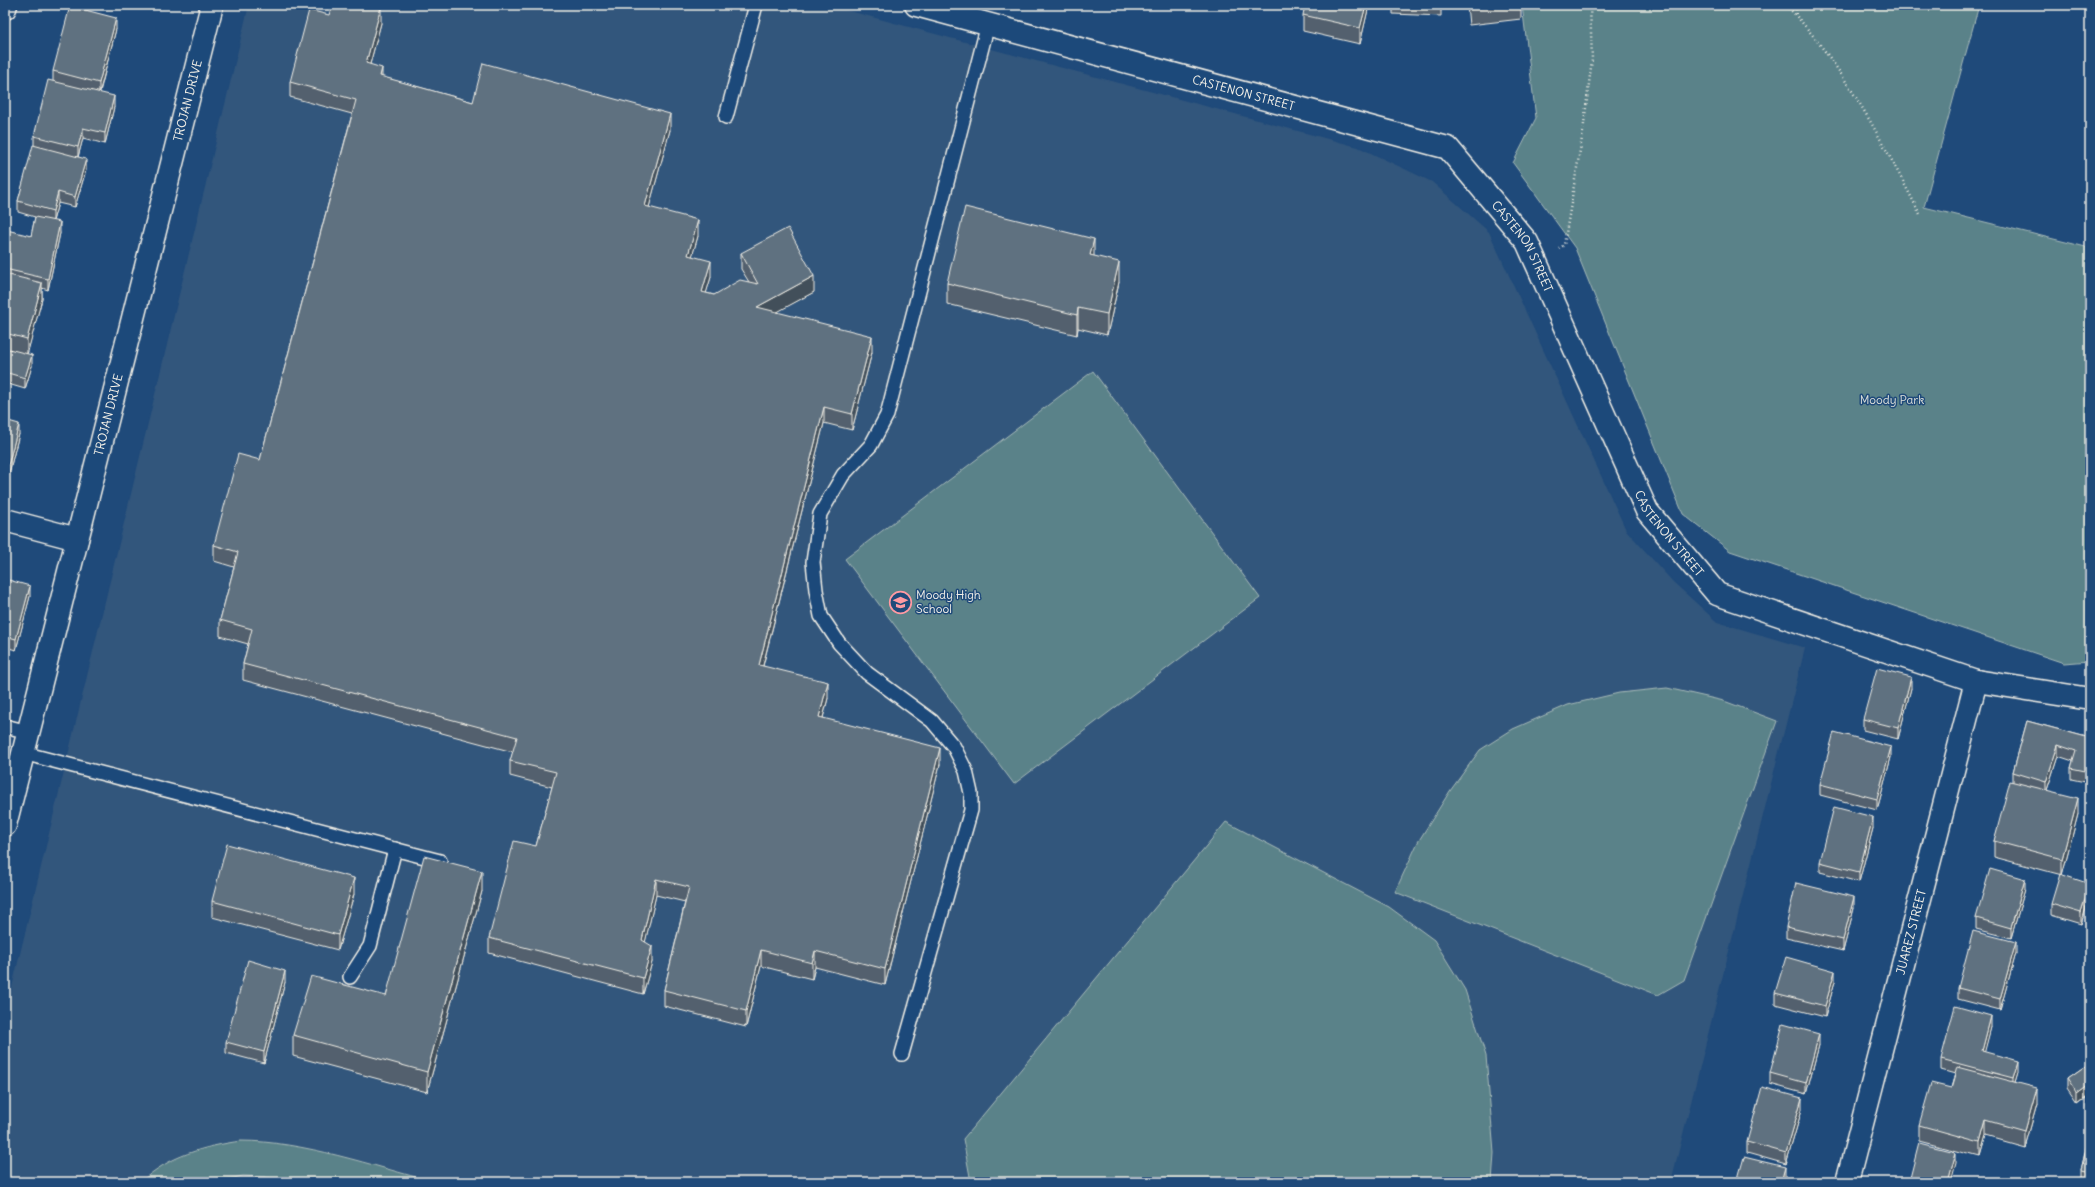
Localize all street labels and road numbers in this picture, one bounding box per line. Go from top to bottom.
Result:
street label: TROJAN DRIVE [170,58,205,143]
street label: CASTENON STREET [1191,72,1296,113]
street label: CASTENON STREET [1489,198,1556,294]
street label: TROJAN DRIVE [91,372,126,457]
street label: CASTENON STREET [1632,488,1707,579]
street label: JUAREZ STREET [1893,888,1929,976]

